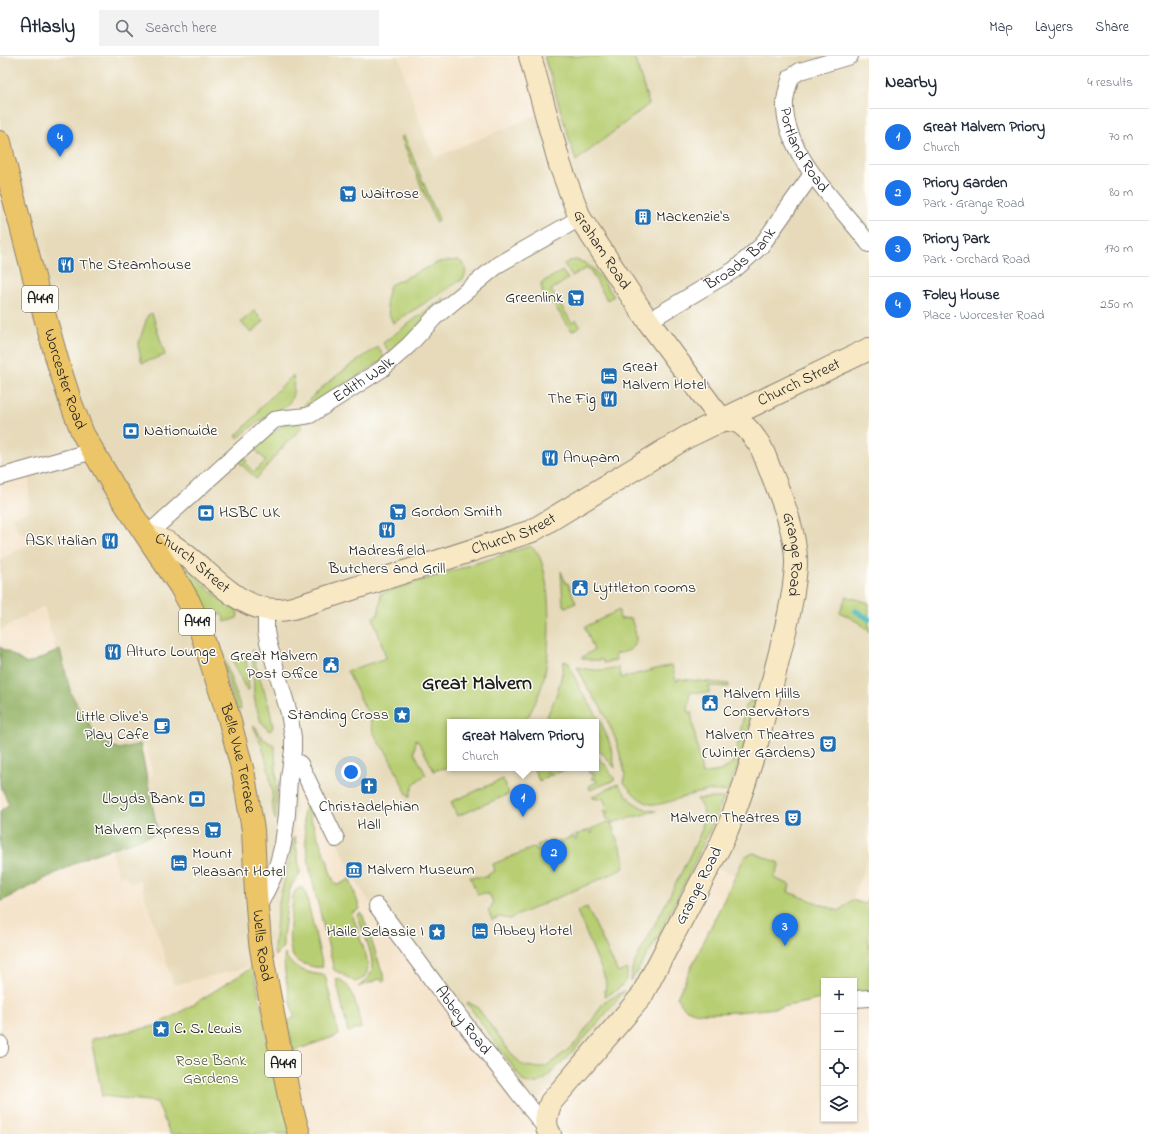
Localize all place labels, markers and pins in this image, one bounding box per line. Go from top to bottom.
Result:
pin: 4 [47,124,73,157]
place label: Waitrose [361,182,420,206]
supermarket icon: Waitrose [338,184,358,204]
place label: Mackenzie's [656,205,730,229]
building icon: Mackenzie's [633,207,653,227]
place label: The Steamhouse [79,253,192,277]
restaurant icon: The Steamhouse [56,255,76,275]
place label: Greenlink [505,286,564,310]
supermarket icon: Greenlink [566,288,586,308]
place label: Great Malvern Hotel [622,355,707,397]
hotel icon: Great Malvern Hotel [599,366,619,386]
place label: The Fig [548,387,596,411]
restaurant icon: The Fig [599,389,619,409]
place label: Nationwide [144,419,218,443]
bank icon: Nationwide [121,421,141,441]
place label: Anupam [563,446,620,470]
restaurant icon: Anupam [540,448,560,468]
place label: Gordon Smith [411,500,502,524]
place label: HSBC UK [219,501,280,525]
supermarket icon: Gordon Smith [388,502,408,522]
bank icon: HSBC UK [196,503,216,523]
restaurant icon: Madresfield Butchers and Grill [377,520,397,540]
place label: ASK Italian [25,529,97,553]
restaurant icon: ASK Italian [100,531,120,551]
place label: Madresfield Butchers and Grill [328,539,446,581]
place label: Lyttleton rooms [593,576,696,600]
public building icon: Lyttleton rooms [570,578,590,598]
place label: Alturo Lounge [126,640,217,664]
restaurant icon: Alturo Lounge [103,642,123,662]
place label: Great Malvern Post Office [230,644,319,686]
public building icon: Great Malvern Post Office [321,655,341,675]
place label: Malvern Hills Conservators [723,682,810,724]
public building icon: Malvern Hills Conservators [700,693,720,713]
place label: Standing Cross [288,703,389,727]
place label: Little Olive's Play Cafe [76,705,150,747]
place icon: Standing Cross [392,705,412,725]
cafe icon: Little Olive's Play Cafe [152,716,172,736]
place label: Malvern Theatres (Winter Gardens) [702,723,815,765]
theatre icon: Malvern Theatres (Winter Gardens) [818,734,838,754]
church icon: Christadelphian Hall [359,776,379,796]
pin: 1 [510,784,536,817]
place label: Lloyds Bank [102,787,185,811]
bank icon: Lloyds Bank [187,789,207,809]
place label: Christadelphian Hall [319,795,419,837]
place label: Malvern Theatres [670,806,780,830]
theatre icon: Malvern Theatres [783,808,803,828]
place label: Malvern Express [94,818,200,842]
supermarket icon: Malvern Express [203,820,223,840]
pin: 2 [541,839,567,872]
place label: Mount Pleasant Hotel [192,842,286,884]
hotel icon: Mount Pleasant Hotel [169,853,189,873]
place label: Malvern Museum [367,858,474,882]
museum icon: Malvern Museum [344,860,364,880]
pin: 3 [772,913,798,946]
place label: Abbey Hotel [493,919,572,943]
place label: Haile Selassie I [326,920,424,944]
hotel icon: Abbey Hotel [470,921,490,941]
place icon: Haile Selassie I [427,922,447,942]
place label: C. S. Lewis [174,1017,242,1041]
place icon: C. S. Lewis [151,1019,171,1039]

